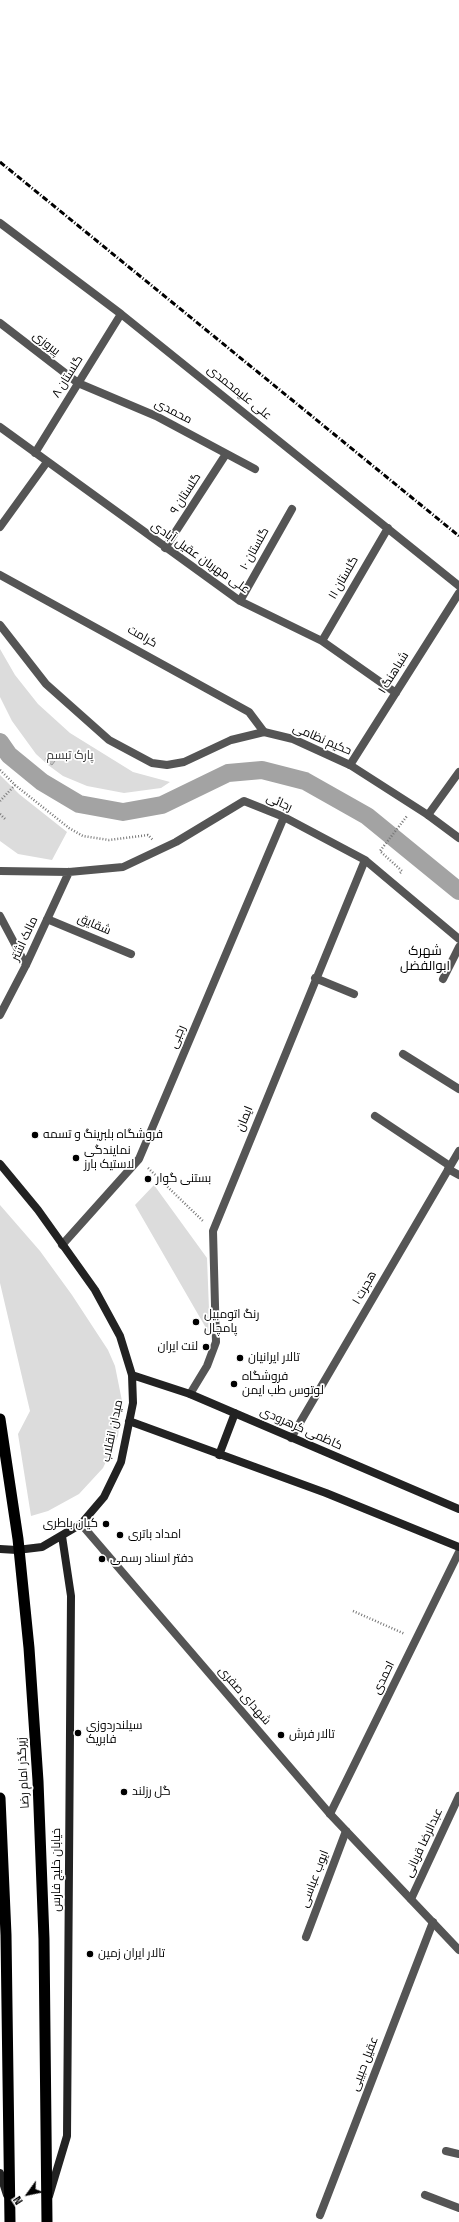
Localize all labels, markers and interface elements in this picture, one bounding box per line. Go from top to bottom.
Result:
street label: پیروزی [29,329,63,359]
street label: گلستان ۸ [49,353,87,401]
street label: علی علیمحمدی [204,363,274,423]
street label: محمدی [152,396,194,428]
street label: گلستان ۹ [167,471,205,517]
street label: علی مهربان عقیل آبادی [148,519,252,597]
street label: گلستان ۱۰ [237,525,273,573]
street label: گلستان ۱۱ [326,554,362,602]
street label: کرامت [125,623,159,651]
street label: شباهنگ ۱ [376,650,412,696]
street label: حکیم نظامی [290,721,354,759]
park label: پارک تبسم [47,749,93,763]
street label: رجائی [264,791,294,815]
street label: شقایق [75,912,113,938]
street label: مالک اشتر [8,915,42,963]
district label: شهرک ابوالفضل [400,944,450,975]
street label: رجبی [167,1023,189,1051]
street label: ایمان [233,1104,257,1134]
place label: فروشگاه بلبرینگ و تسمه [43,1128,163,1142]
marker: فروشگاه بلبرینگ و تسمه [30,1130,40,1140]
place label: نمایندگی لاستیک بارز [84,1144,134,1172]
marker: نمایندگی لاستیک بارز [71,1153,81,1163]
place label: بستنی گوار [156,1172,211,1186]
marker: بستنی گوار [143,1174,153,1184]
street label: هجرت ۱ [350,1269,380,1307]
place label: رنگ اتومبیل پامچال [204,1308,259,1336]
marker: رنگ اتومبیل پامچال [191,1317,201,1327]
place label: لنت ایران [157,1340,198,1354]
marker: لنت ایران [201,1342,211,1352]
place label: تالار ایرانیان [248,1351,300,1365]
marker: تالار ایرانیان [235,1353,245,1363]
place label: فروشگاه لوتوس طب ایمن [242,1370,324,1398]
marker: فروشگاه لوتوس طب ایمن [229,1379,239,1389]
street label: میدان انقلاب [99,1399,127,1463]
street label: کاظمی کرهرودی [258,1404,344,1454]
place label: کیان باطری [43,1517,98,1531]
marker: کیان باطری [101,1519,111,1529]
place label: امداد باتری [128,1528,181,1542]
marker: امداد باتری [115,1530,125,1540]
place label: دفتر اسناد رسمی [110,1552,193,1566]
marker: دفتر اسناد رسمی [97,1554,107,1564]
street label: احمدی [370,1659,398,1697]
street label: شهدای صفری [215,1664,273,1728]
place label: سیلندردوزی فابریک [86,1719,142,1747]
marker: سیلندردوزی فابریک [73,1728,83,1738]
place label: تالار فرش [289,1728,335,1742]
marker: تالار فرش [276,1730,286,1740]
street label: زیرگذر امام رضا [15,1737,33,1809]
place label: گل رزلند [132,1785,171,1799]
marker: گل رزلند [119,1787,129,1797]
street label: عبدالرضا قربانی [402,1806,446,1880]
street label: خیابان خلیج فارس [50,1828,64,1912]
street label: ایوب عباسی [297,1848,333,1910]
place label: تالار ایران زمین [98,1947,165,1961]
marker: تالار ایران زمین [85,1949,95,1959]
street label: عقیل حبیبی [348,2035,382,2093]
north arrow [8,2174,48,2214]
text: N [9,2193,27,2208]

